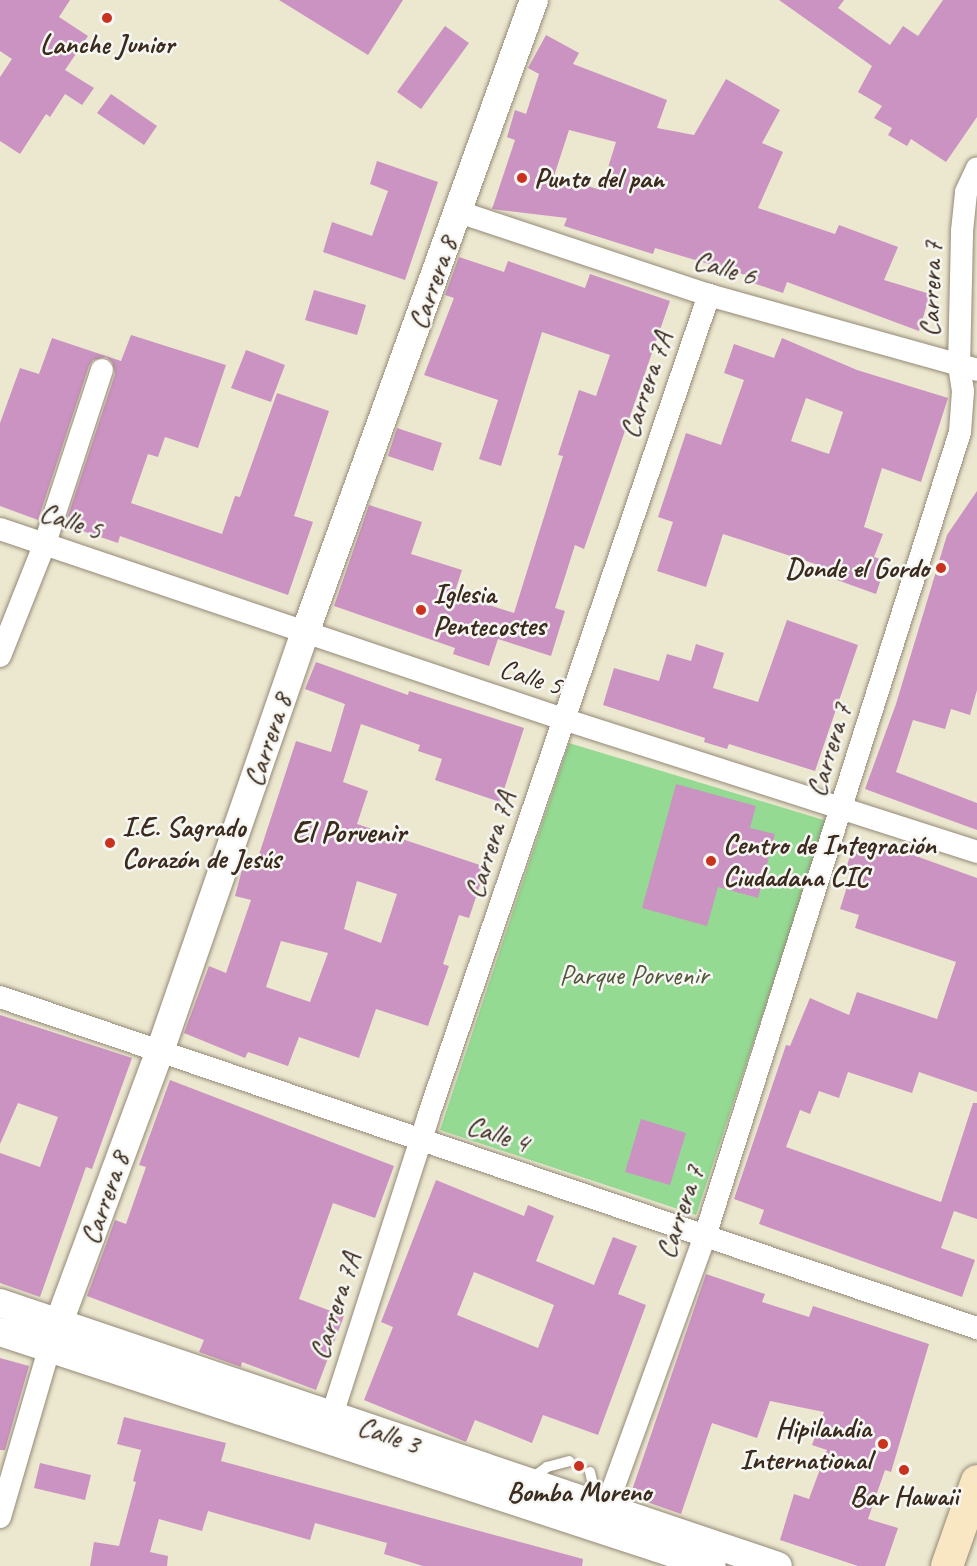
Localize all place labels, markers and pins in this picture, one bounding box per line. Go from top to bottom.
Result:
marker: Lanche Junior [100,11,114,25]
place label: Lanche Junior [40,27,174,61]
place label: Punto del pan [534,161,664,195]
marker: Punto del pan [515,171,529,185]
place label: Donde el Gordo [785,551,929,585]
marker: Donde el Gordo [934,561,948,575]
place label: Iglesia Pentecostes [433,577,545,643]
marker: Iglesia Pentecostes [414,603,428,617]
place label: I.E. Sagrado Corazón de Jesús [122,810,281,876]
place label: Centro de Integración Ciudadana CIC [723,828,935,894]
marker: I.E. Sagrado Corazón de Jesús [103,836,117,850]
marker: Centro de Integración Ciudadana CIC [704,854,718,868]
place label: Hipilandia International [740,1411,871,1477]
marker: Hipilandia International [876,1437,890,1451]
marker: Bomba Moreno [572,1459,586,1473]
marker: Bar Hawaii [897,1463,911,1477]
place label: Bomba Moreno [507,1475,651,1509]
place label: Bar Hawaii [849,1479,959,1513]

